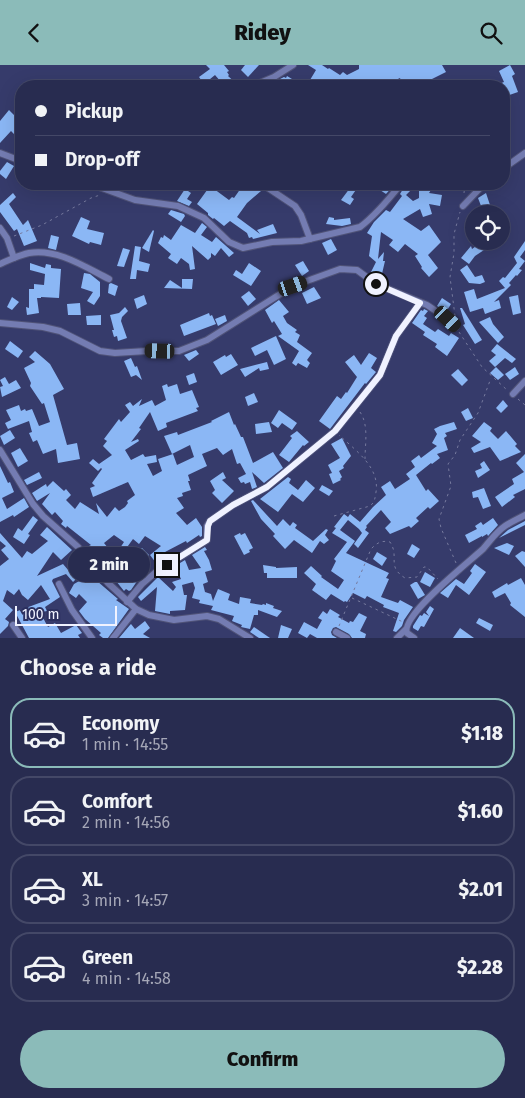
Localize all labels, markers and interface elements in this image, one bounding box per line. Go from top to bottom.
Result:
icon: back [20,19,48,47]
text: Ridey [234,19,291,46]
icon: search [477,19,505,47]
text: Pickup [65,100,123,123]
text: Drop-off [65,148,139,171]
map controls [465,205,510,250]
button: locate [465,205,510,250]
route start [365,273,387,295]
car [276,274,309,298]
car [431,303,464,335]
car [144,343,175,359]
callout: 2 min [67,547,150,583]
route end [156,554,178,576]
text: 2 min [89,555,129,574]
scale bar [15,603,118,626]
text: 100 m [22,606,59,623]
text: Choose a ride [20,654,156,681]
icon: car [22,711,67,756]
text: Economy [82,712,159,735]
text: $1.18 [461,722,503,745]
text: 1 min · 14:55 [82,735,168,754]
icon: car [22,789,67,834]
text: Comfort [82,790,152,813]
text: $1.60 [458,800,503,823]
text: 2 min · 14:56 [82,813,170,832]
icon: car [22,867,67,912]
text: XL [82,868,103,891]
text: $2.01 [459,878,503,901]
text: 3 min · 14:57 [82,891,168,910]
icon: car [22,945,67,990]
text: Green [82,946,133,969]
text: $2.28 [457,956,503,979]
text: 4 min · 14:58 [82,969,171,988]
button: Confirm [20,1030,505,1088]

